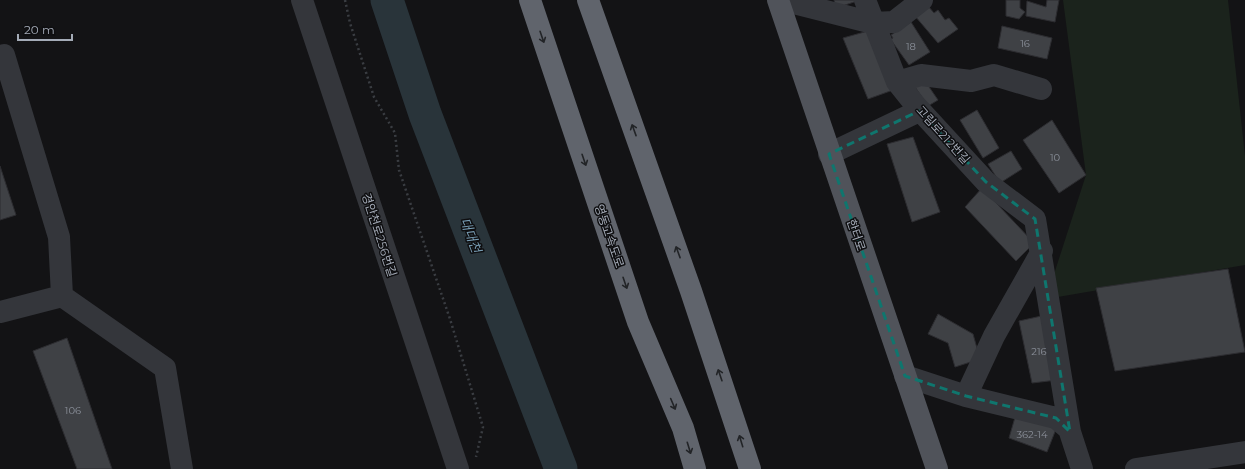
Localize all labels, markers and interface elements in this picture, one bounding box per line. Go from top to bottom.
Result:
scale bar [18,16,72,42]
text: 20 m [24,22,55,37]
one-way arrow [539,30,546,43]
house number: 16 [1020,37,1030,50]
house number: 18 [906,40,916,53]
street label: 고림로212번길 [913,102,973,167]
one-way arrow [630,124,638,136]
house number: 10 [1050,151,1060,164]
one-way arrow [581,154,588,167]
street label: 경안천로256번길 [359,191,400,279]
street label: 영동고속도로 [592,202,627,270]
water label: 대대천 [457,215,485,256]
street label: 한터로 [844,217,869,253]
one-way arrow [673,247,681,259]
one-way arrow [622,277,630,289]
house number: 216 [1031,345,1047,358]
one-way arrow [716,369,723,382]
one-way arrow [670,398,677,410]
house number: 106 [65,404,81,417]
house number: 362-14 [1016,428,1048,441]
one-way arrow [737,434,744,447]
one-way arrow [686,442,693,455]

